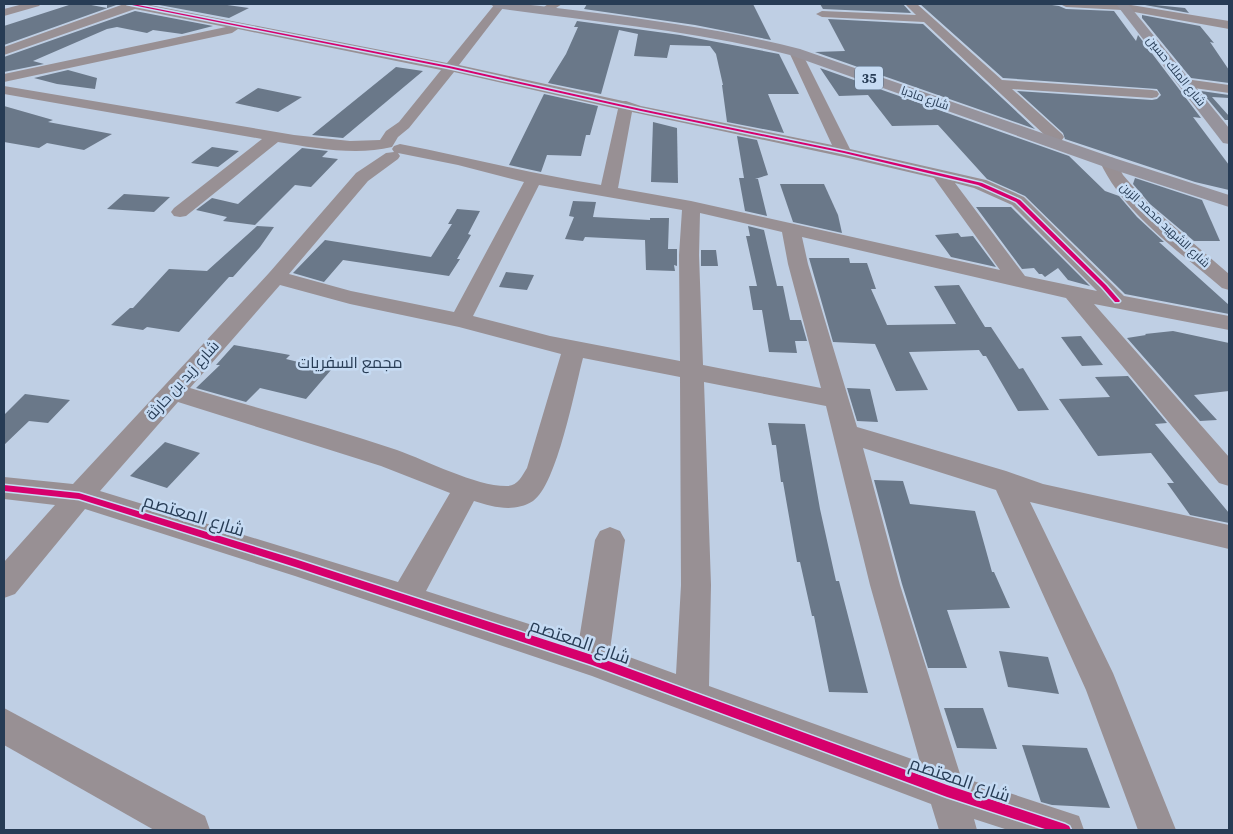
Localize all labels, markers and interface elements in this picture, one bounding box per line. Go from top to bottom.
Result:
street label: شارع الملك حسين [1143,33,1209,109]
road number: 35 [855,66,883,90]
street label: شارع مادبا [899,82,951,114]
street label: شارع الشهيد محمد الزبن [1117,179,1213,271]
street label: شارع زيد بن حارثة [141,336,224,425]
district label: مجمع السفريات [298,351,402,374]
street label: شارع المعتصم [140,488,248,542]
street label: شارع المعتصم [526,612,634,670]
street label: شارع المعتصم [906,750,1014,808]

